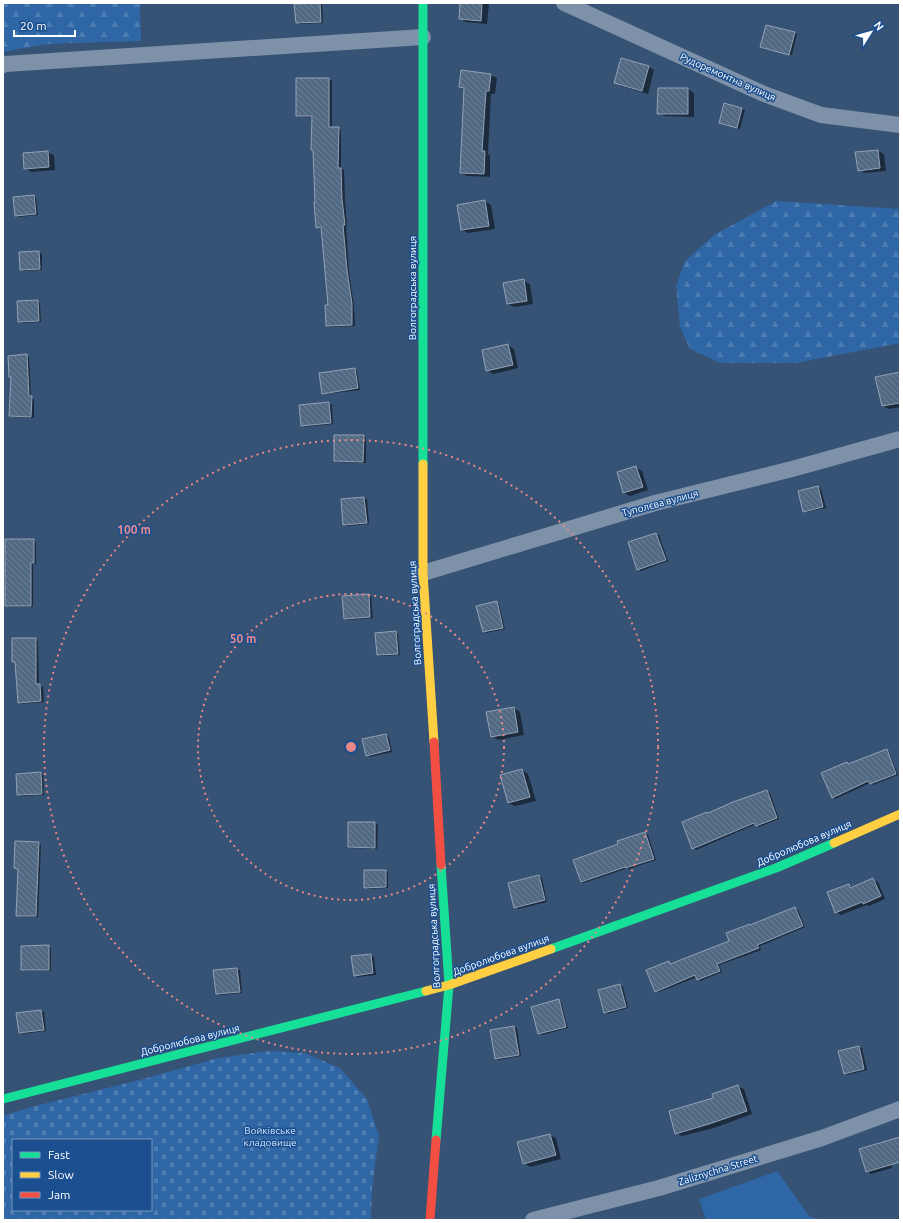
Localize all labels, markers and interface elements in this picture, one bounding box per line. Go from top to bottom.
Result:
scale bar [14,12,75,38]
north arrow [851,12,891,52]
text: 20 m [20,19,47,32]
text: N [872,19,886,33]
street label: Рудоремонтна вулиця [678,51,778,103]
street label: Волгоградська вулиця [407,236,418,340]
street label: Туполєва вулиця [621,488,699,518]
text: 100 m [117,523,151,536]
street label: Волгоградська вулиця [407,561,423,665]
text: 50 m [230,632,256,645]
centre of rings [344,740,358,754]
street label: Добролюбова вулиця [755,818,853,868]
street label: Волгоградська вулиця [426,884,442,988]
street label: Добролюбова вулиця [451,932,551,978]
street label: Добролюбова вулиця [139,1022,241,1058]
park label: Войківське кладовище [243,1125,297,1148]
legend [12,1139,152,1211]
text: Fast [48,1148,70,1161]
street label: Zaliznychna Street [677,1153,759,1187]
text: Slow [48,1168,74,1181]
text: Jam [48,1188,70,1201]

